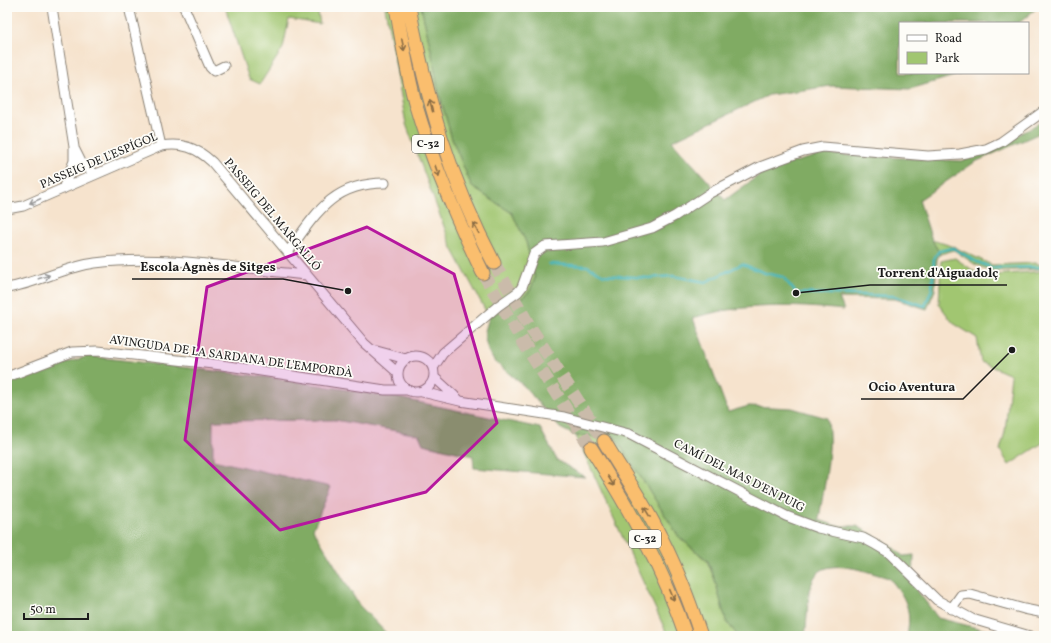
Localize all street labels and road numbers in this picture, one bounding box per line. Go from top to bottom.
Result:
street label: PASSEIG DE L'ESPÍGOL [37,128,160,193]
road number: C-32 [412,135,444,153]
street label: PASSEIG DEL MARGALLÓ [220,155,325,275]
street label: AVINGUDA DE LA SARDANA DE L'EMPORDÀ [108,331,354,382]
street label: CAMÍ DEL MAS D'EN PUIG [671,435,808,516]
road number: C-32 [629,530,661,548]

